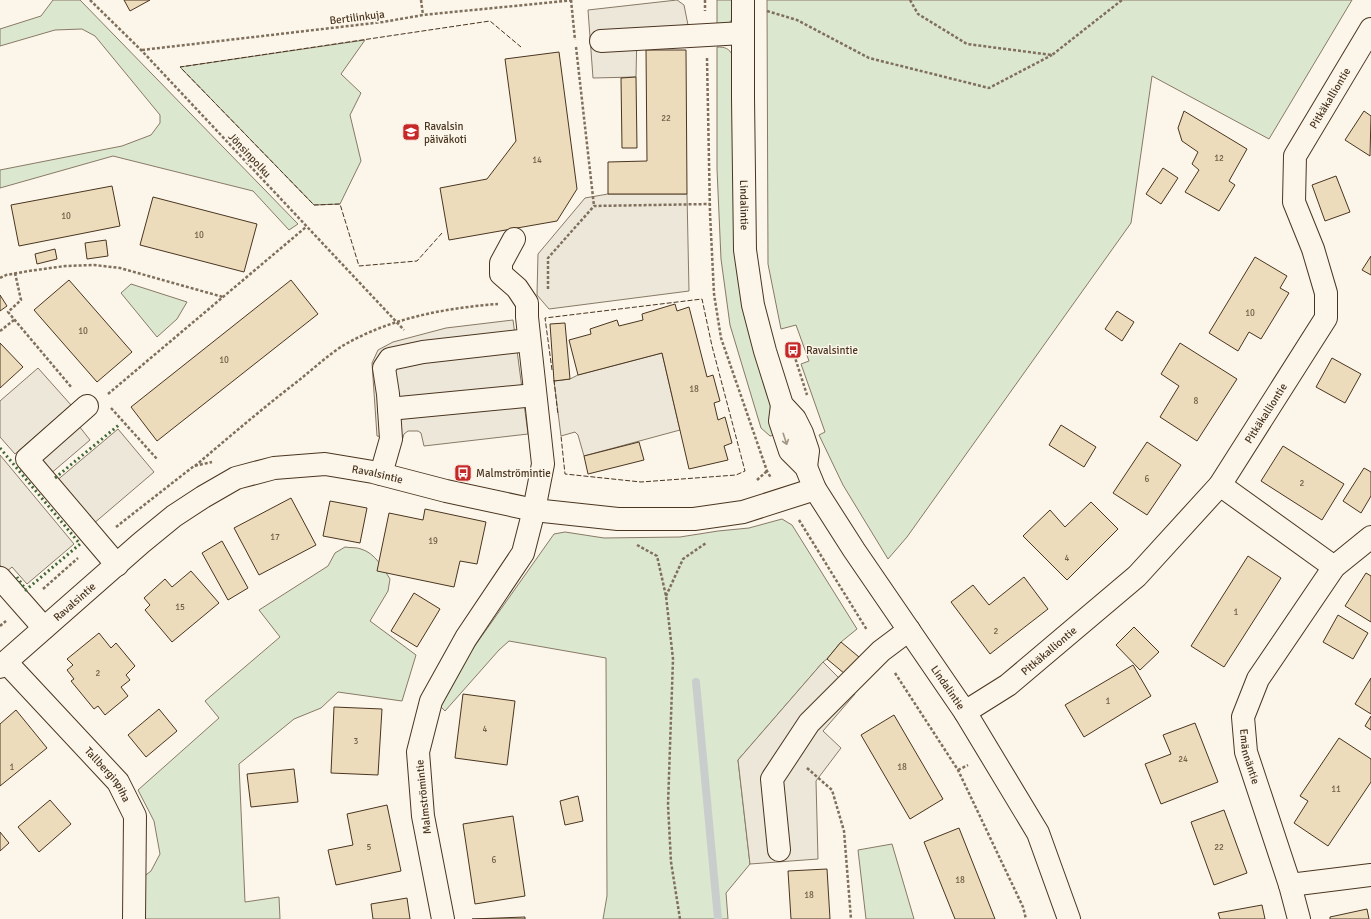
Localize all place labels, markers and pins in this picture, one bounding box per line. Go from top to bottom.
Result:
place label: Ravalsin päiväkoti [424,120,467,146]
school or university icon: Ravalsin päiväkoti [401,122,421,142]
bus stop icon: Ravalsintie [783,340,803,360]
place label: Ravalsintie [806,344,858,357]
bus stop icon: Malmströmintie [453,463,473,483]
place label: Malmströmintie [476,467,551,480]

